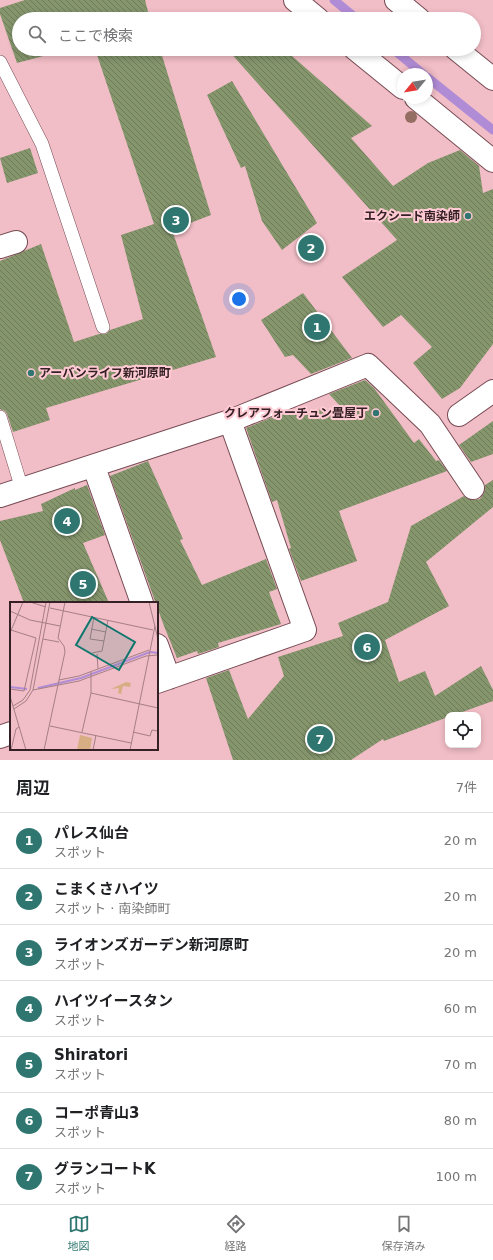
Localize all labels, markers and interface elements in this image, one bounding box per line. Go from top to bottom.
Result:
search box [12,12,481,56]
icon: search [26,23,48,45]
text: ここで検索 [58,27,133,45]
north arrow [397,68,433,104]
pin: 3 [163,205,189,235]
place label: エクシード南染師 [364,209,460,223]
marker: エクシード南染師 [463,211,473,221]
pin: 2 [298,233,324,263]
your location [229,289,249,309]
pin: 1 [304,312,330,342]
place label: アーバンライフ新河原町 [39,366,171,380]
marker: アーバンライフ新河原町 [26,368,36,378]
place label: クレアフォーチュン畳屋丁 [224,406,368,420]
marker: クレアフォーチュン畳屋丁 [371,408,381,418]
pin: 4 [54,506,80,536]
pin: 5 [70,569,96,599]
inset map [10,602,158,750]
pin: 6 [354,632,380,662]
map controls [445,712,481,748]
button: locate [445,712,481,748]
pin: 7 [307,724,333,754]
text: 周辺 [16,778,50,798]
text: 7件 [456,780,477,795]
text: パレス仙台 [54,824,129,842]
text: 1 [24,833,34,848]
text: 20 m [444,833,477,848]
text: スポット [54,845,106,860]
text: こまくさハイツ [54,880,159,898]
text: 2 [24,889,34,904]
text: 20 m [444,889,477,904]
text: スポット · 南染師町 [54,901,170,916]
text: ライオンズガーデン新河原町 [54,936,249,954]
text: 3 [24,945,34,960]
text: 20 m [444,945,477,960]
text: スポット [54,957,106,972]
text: ハイツイースタン [54,992,173,1010]
text: 4 [24,1001,34,1016]
text: 60 m [444,1001,477,1016]
text: スポット [54,1013,106,1028]
text: Shiratori [54,1046,128,1064]
text: 5 [24,1057,34,1072]
text: 70 m [444,1057,477,1072]
text: スポット [54,1067,106,1082]
text: コーポ青山3 [54,1104,139,1122]
text: 6 [24,1113,34,1128]
text: 80 m [444,1113,477,1128]
text: スポット [54,1125,106,1140]
text: グランコートK [54,1160,156,1178]
text: 7 [24,1169,34,1184]
text: 100 m [435,1169,477,1184]
text: スポット [54,1181,106,1196]
tab: 地図 [68,1213,90,1253]
tab: 経路 [225,1213,247,1253]
tab: 保存済み [382,1213,426,1253]

